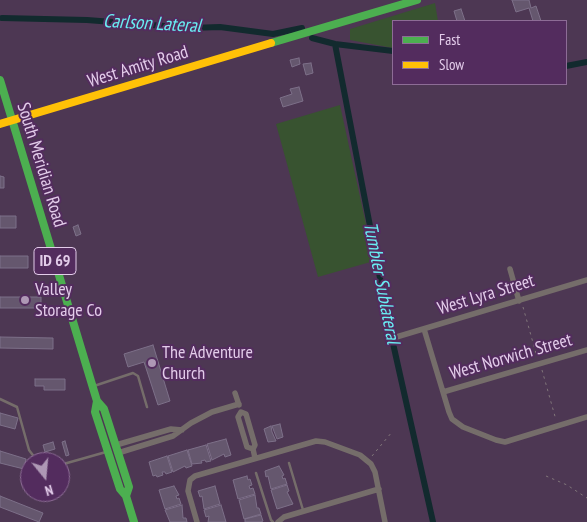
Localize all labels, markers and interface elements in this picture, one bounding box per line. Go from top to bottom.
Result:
water label: Carlson Lateral [102,10,202,38]
legend [392,20,567,85]
text: Fast [439,30,460,49]
street label: West Amity Road [85,41,191,93]
text: Slow [439,55,464,74]
street label: South Meridian Road [12,100,70,230]
water label: Tumbler Sublateral [358,220,404,346]
road number: ID 69 [34,248,76,274]
street label: West Lyra Street [435,270,537,320]
place label: Valley Storage Co [35,279,102,322]
marker: Valley Storage Co [19,294,31,306]
street label: West Norwich Street [447,329,575,385]
place label: The Adventure Church [162,342,253,384]
marker: The Adventure Church [146,357,158,369]
north arrow [20,452,70,502]
text: N [43,481,55,500]

